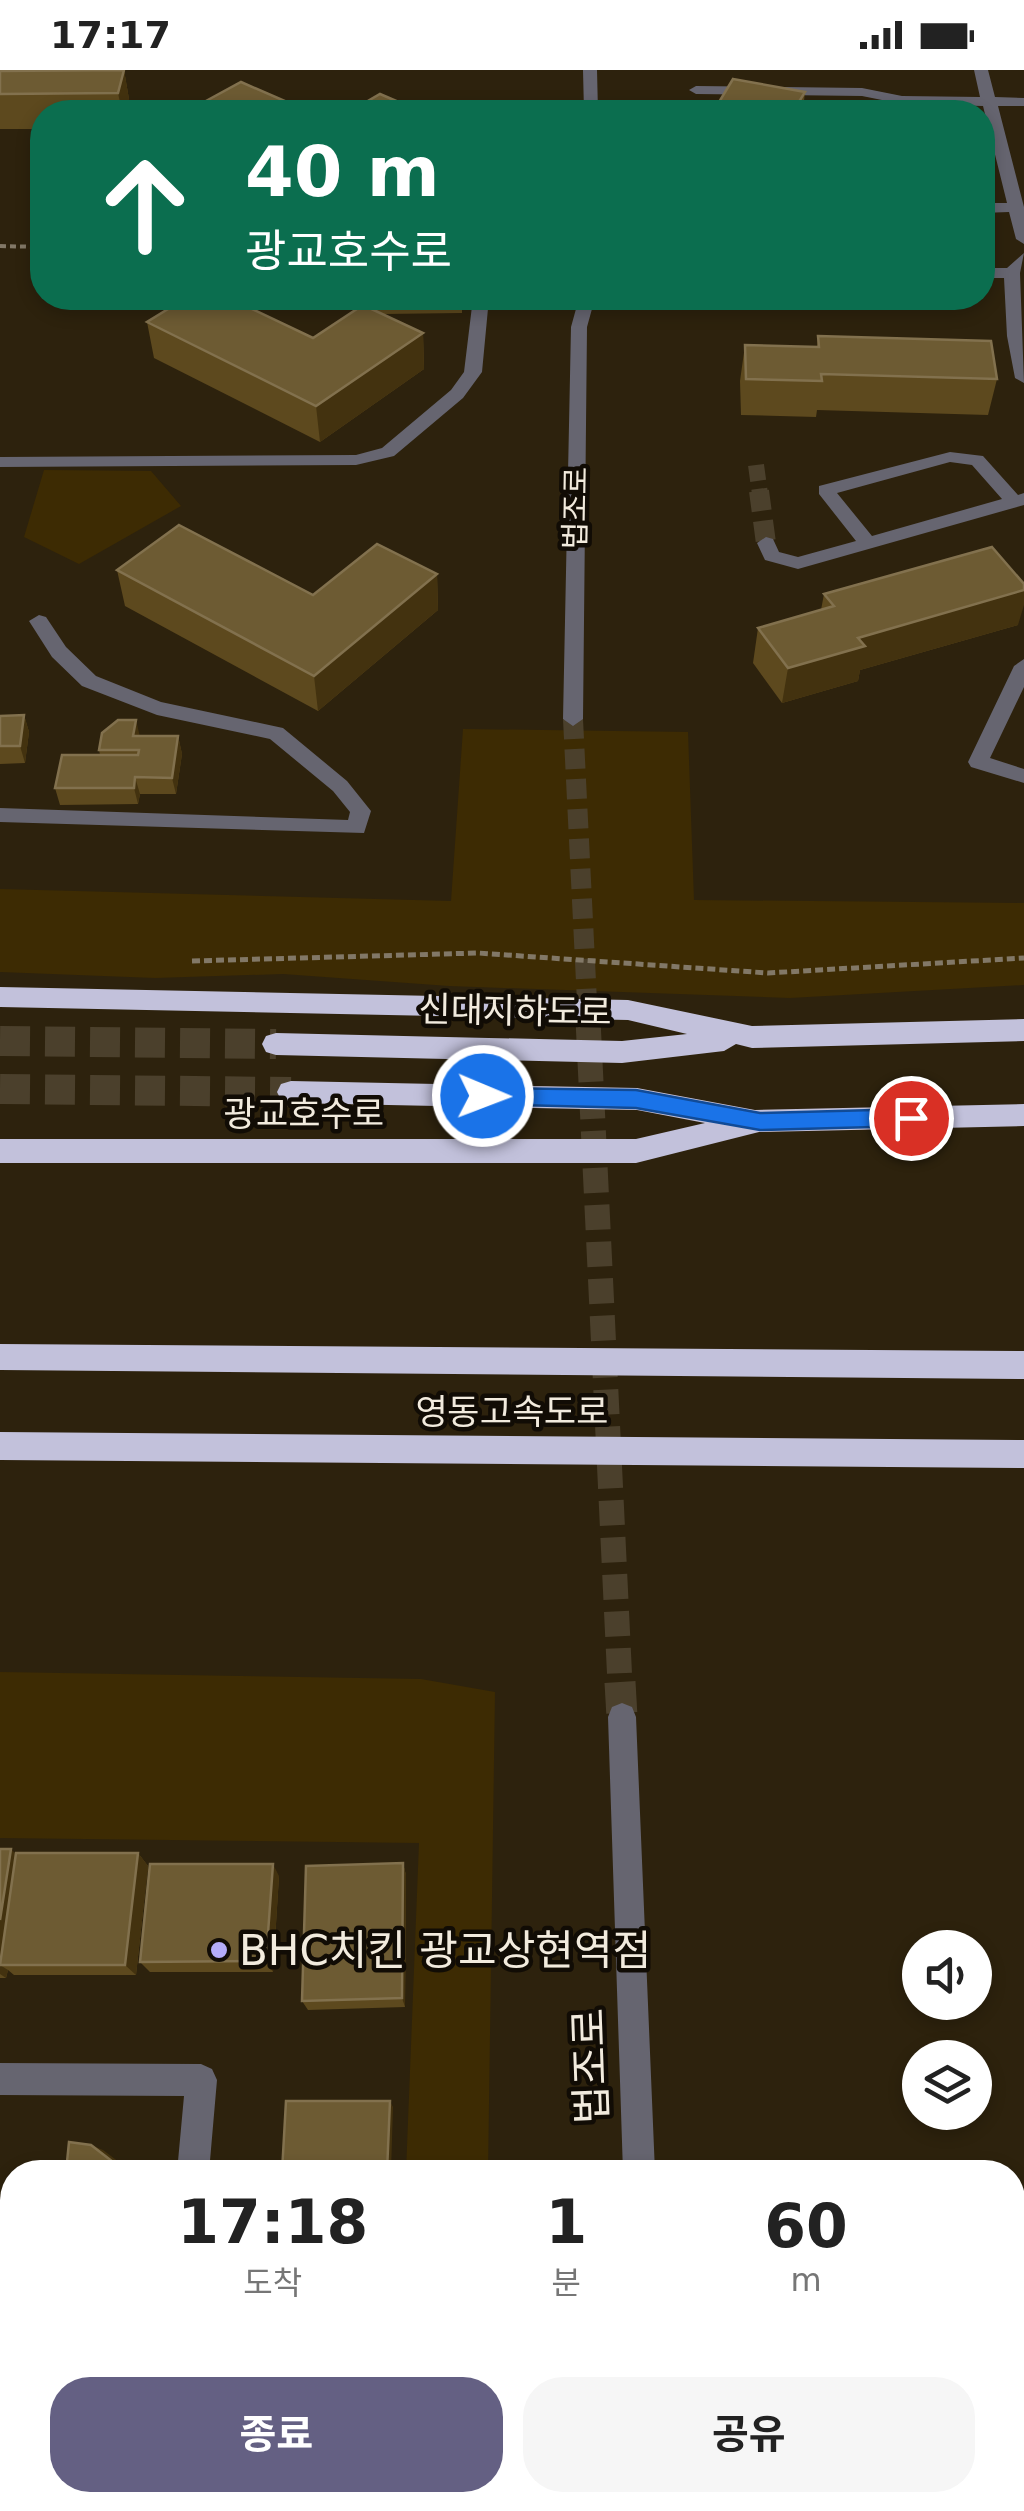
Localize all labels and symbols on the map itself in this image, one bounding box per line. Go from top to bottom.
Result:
street label: 법조로 [557,466,594,550]
street label: 신대지하도로 [418,989,612,1033]
position arrow [431,1044,535,1148]
pin [869,1076,954,1161]
street label: 광교호수로 [223,1094,385,1134]
street label: 영동고속도로 [415,1392,609,1432]
place label: BHC치킨 광교상현역점 [239,1926,651,1975]
marker: BHC치킨 광교상현역점 [208,1939,230,1961]
street label: 법조로 [564,2007,617,2125]

